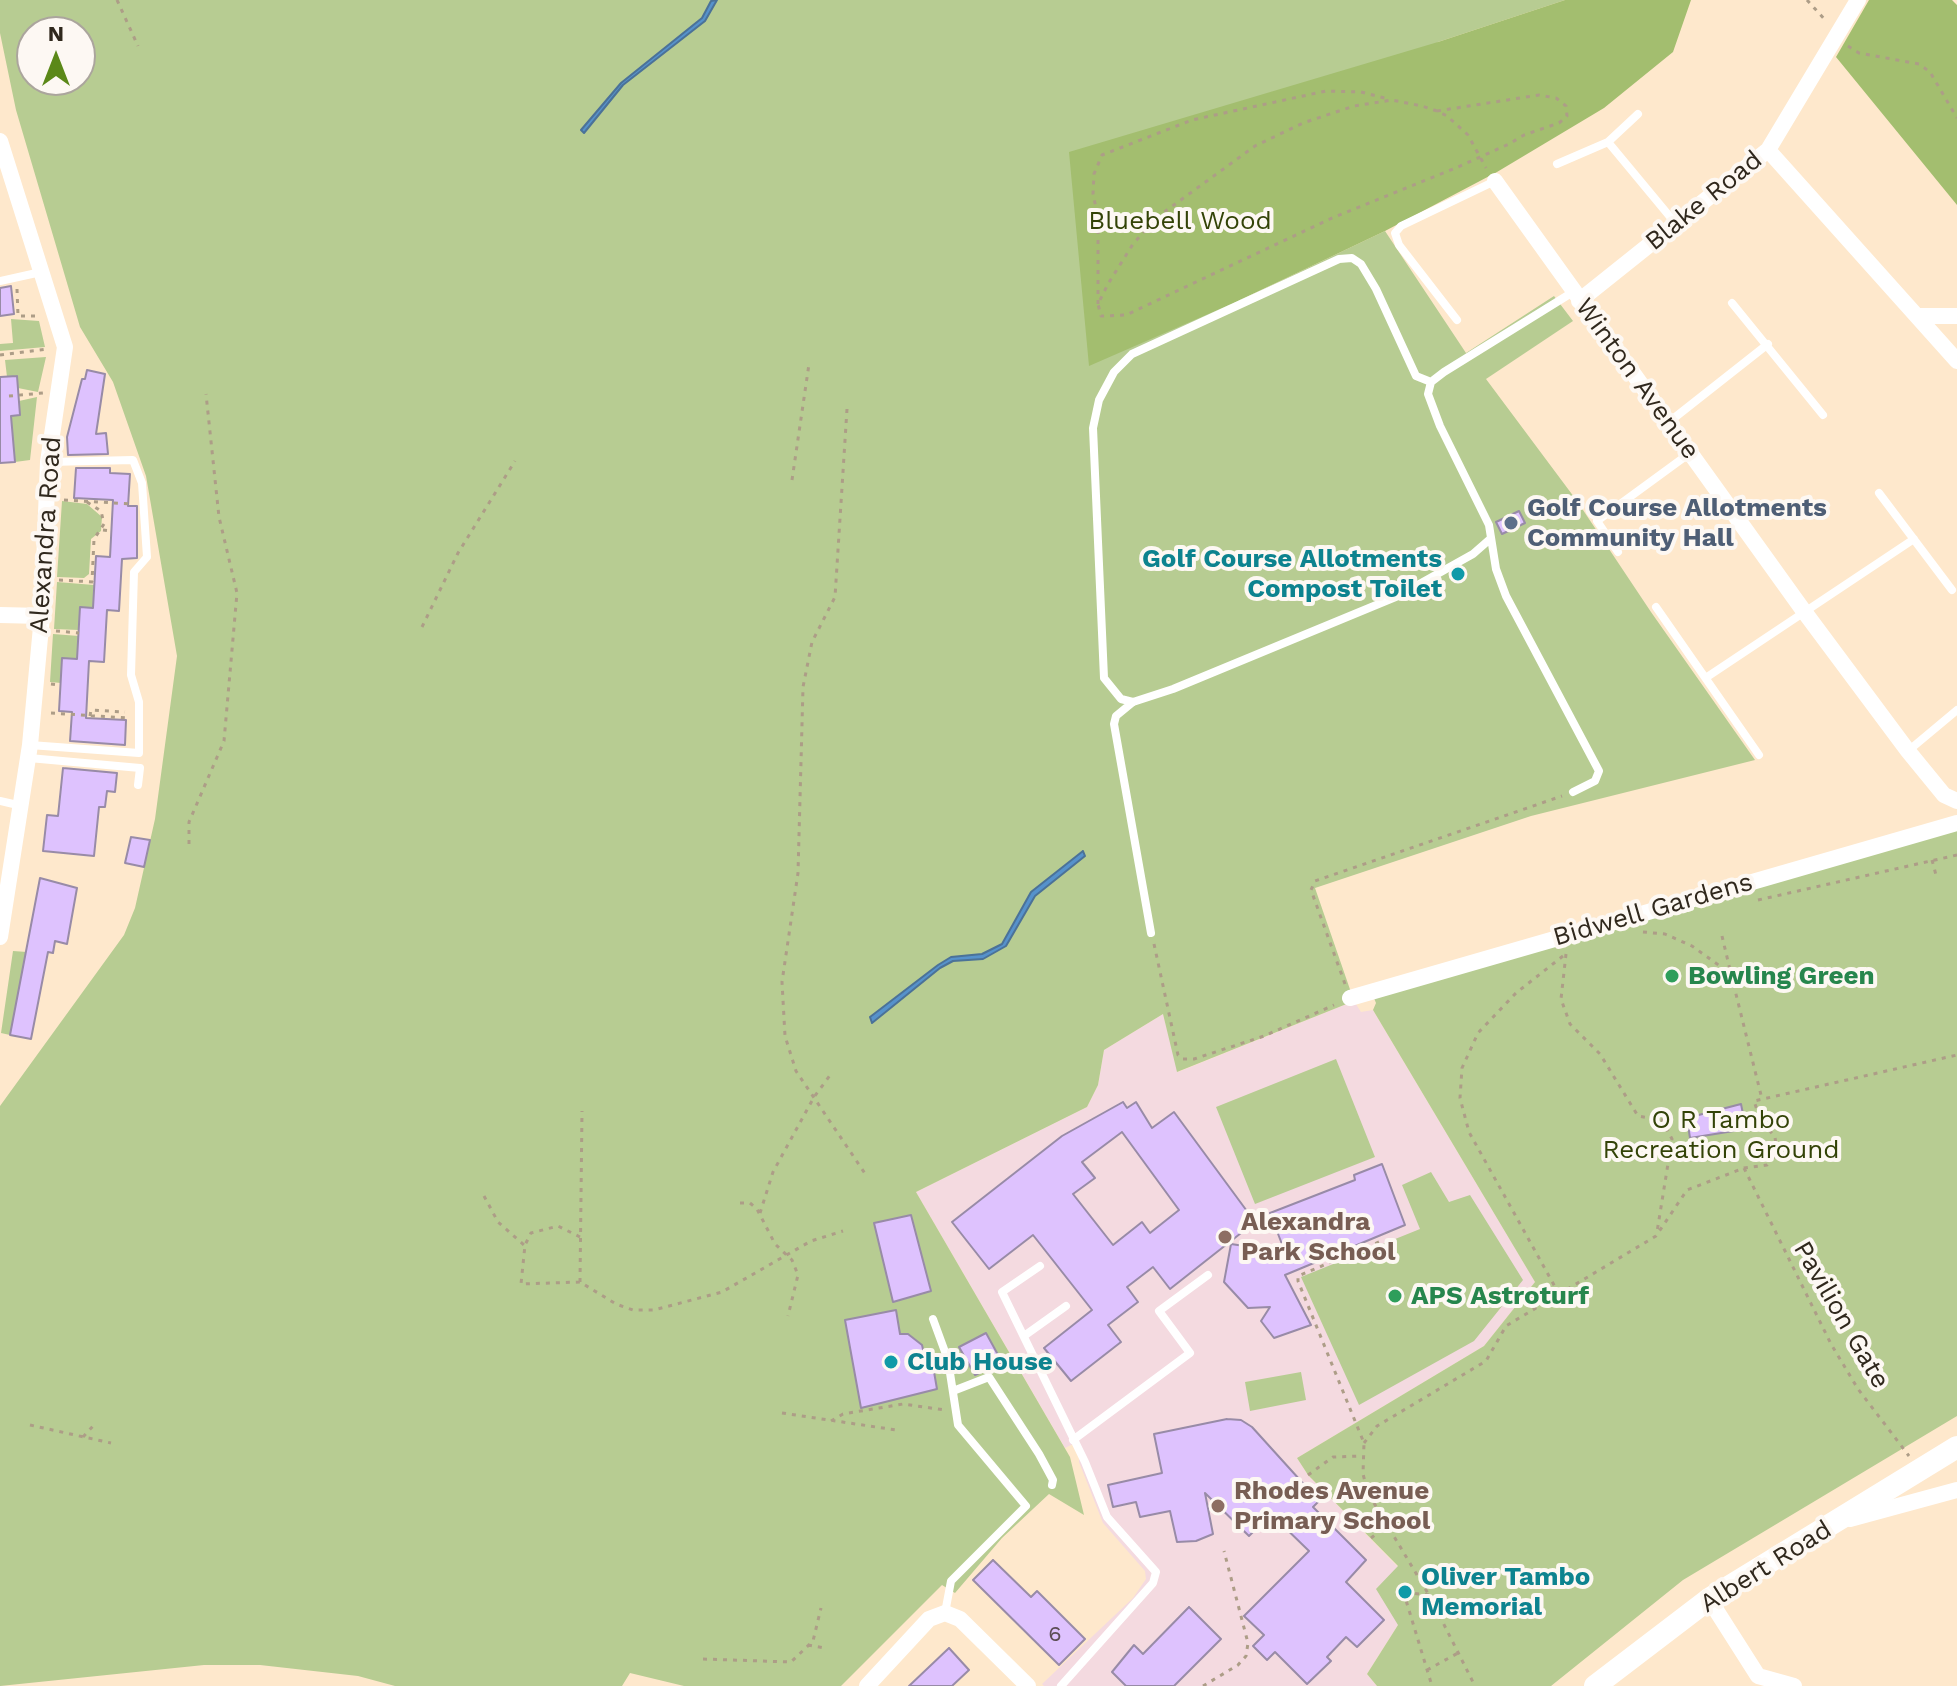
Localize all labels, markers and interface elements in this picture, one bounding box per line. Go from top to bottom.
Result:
north arrow [16,16,96,96]
text: N [48,21,64,46]
street label: Blake Road [1639,144,1769,258]
park label: Bluebell Wood [1088,205,1272,237]
street label: Winton Avenue [1568,292,1706,466]
street label: Alexandra Road [24,435,68,635]
place label: Golf Course Allotments Community Hall [1527,492,1827,554]
marker: Golf Course Allotments Community Hall [1502,514,1520,532]
place label: Golf Course Allotments Compost Toilet [1142,543,1442,604]
marker: Golf Course Allotments Compost Toilet [1449,565,1467,583]
street label: Bidwell Gardens [1550,867,1756,953]
place label: Bowling Green [1688,960,1875,992]
marker: Bowling Green [1663,967,1681,985]
park label: O R Tambo Recreation Ground [1602,1104,1840,1166]
place label: Alexandra Park School [1241,1206,1395,1268]
marker: Alexandra Park School [1216,1228,1234,1246]
street label: Pavilion Gate [1786,1236,1896,1394]
place label: APS Astroturf [1411,1280,1589,1312]
marker: APS Astroturf [1386,1287,1404,1305]
place label: Club House [907,1346,1053,1378]
marker: Club House [882,1353,900,1371]
place label: Rhodes Avenue Primary School [1234,1475,1430,1536]
marker: Rhodes Avenue Primary School [1209,1497,1227,1515]
street label: Albert Road [1694,1514,1838,1620]
place label: Oliver Tambo Memorial [1421,1561,1590,1622]
marker: Oliver Tambo Memorial [1396,1583,1414,1601]
house number: 6 [1048,1622,1062,1648]

